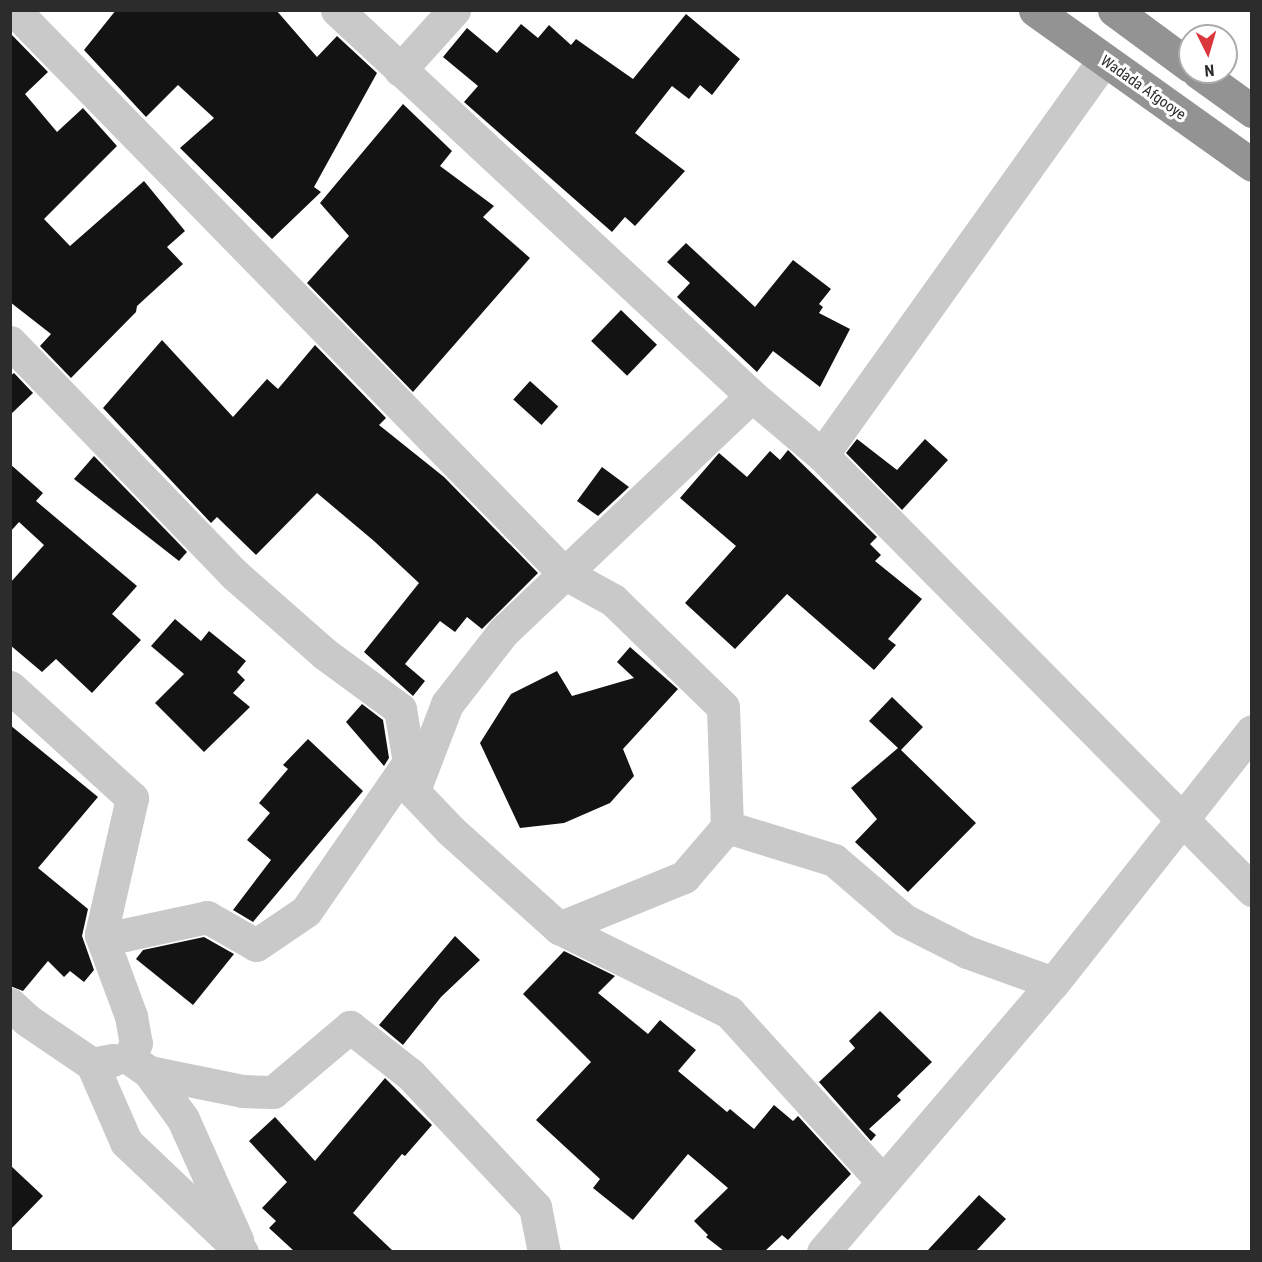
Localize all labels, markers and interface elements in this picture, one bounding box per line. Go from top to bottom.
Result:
north arrow [1178,24,1238,84]
street label: Wadada Afgooye [1097,52,1189,124]
text: N [1204,61,1215,80]

